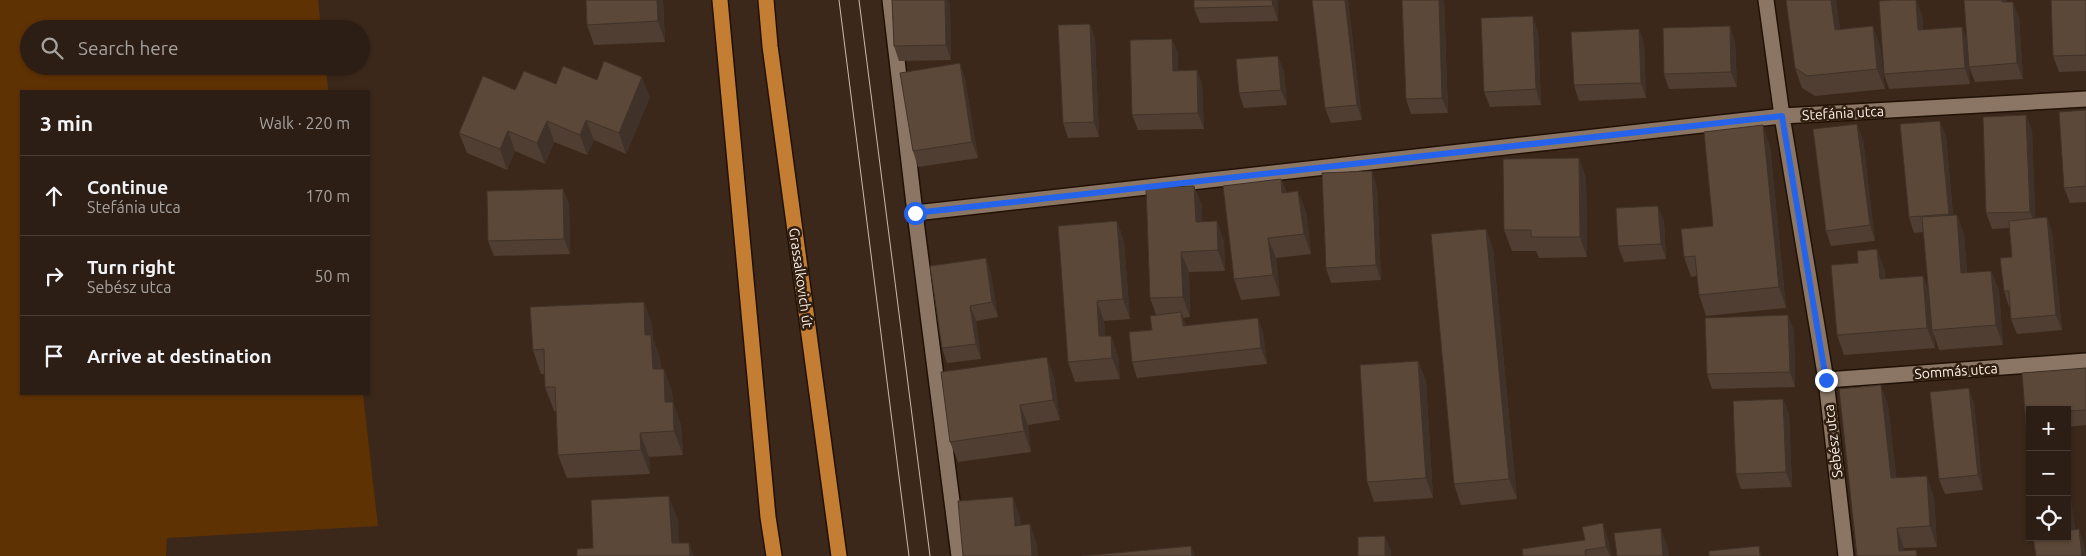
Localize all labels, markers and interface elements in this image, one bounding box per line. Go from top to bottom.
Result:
search box [20,20,370,75]
icon: search [38,34,66,62]
text: Search here [78,37,178,59]
street label: Stefánia utca [1802,103,1884,123]
text: 3 min [40,111,93,135]
text: Walk · 220 m [259,114,350,132]
text: Continue [87,176,168,198]
icon: ahead [40,182,68,210]
text: 170 m [305,187,350,205]
text: Stefánia utca [87,198,181,216]
route start [904,202,927,225]
street label: Grassalkovich út [786,227,816,330]
text: Turn right [87,256,175,278]
icon: right [40,262,68,290]
text: 50 m [314,267,350,285]
text: Sebész utca [87,278,171,296]
icon: arrive [40,342,68,370]
text: Arrive at destination [87,345,272,367]
street label: Sommás utca [1914,360,1998,382]
route end [1815,369,1838,392]
street label: Sebész utca [1821,403,1845,479]
map controls [2026,406,2071,541]
button: + [2026,406,2071,451]
button: − [2026,451,2071,496]
button: locate [2026,496,2071,541]

